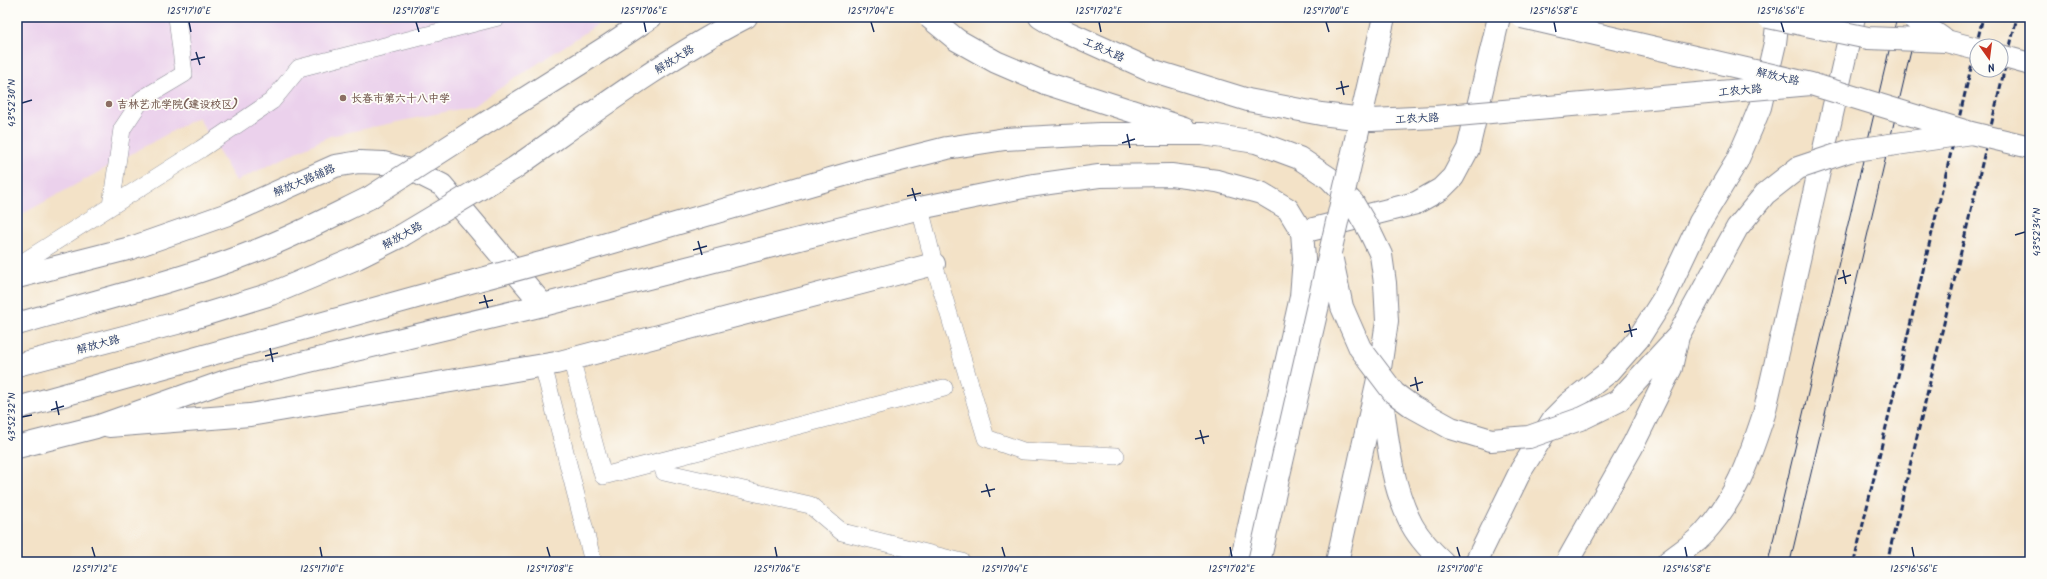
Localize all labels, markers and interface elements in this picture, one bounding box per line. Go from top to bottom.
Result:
text: 125°17'10"E [167,3,212,19]
text: 125°17'08"E [392,3,441,19]
text: 125°17'06"E [621,3,668,19]
text: 125°17'04"E [848,3,895,19]
text: 125°17'02"E [1076,3,1124,19]
text: 125°17'00"E [1303,3,1350,19]
text: 125°16'58"E [1530,3,1579,19]
text: 125°16'56"E [1757,3,1806,19]
street label: 工农大路 [1080,33,1127,67]
north arrow [1969,38,2009,78]
street label: 解放大路 [651,41,698,79]
text: N [1986,57,1997,76]
street label: 解放大路 [1754,63,1801,91]
text: 43°52'30"N [4,79,20,127]
street label: 工农大路 [1717,80,1763,102]
place label: 长春市第六十八中学 [351,90,450,108]
marker: 长春市第六十八中学 [338,93,348,103]
place label: 吉林艺术学院(建设校区) [117,96,238,114]
marker: 吉林艺术学院(建设校区) [104,99,114,109]
street label: 工农大路 [1395,109,1439,129]
street label: 解放大路辅路 [270,160,338,202]
text: 43°52'34"N [2029,208,2045,256]
street label: 解放大路 [379,217,426,254]
street label: 解放大路 [75,331,122,359]
text: 43°52'32"N [4,392,20,441]
text: 125°17'12"E [72,561,119,577]
text: 125°17'10"E [300,561,345,577]
text: 125°17'08"E [526,561,575,577]
text: 125°17'06"E [754,561,801,577]
text: 125°17'04"E [982,561,1029,577]
text: 125°17'02"E [1209,561,1257,577]
text: 125°17'00"E [1437,561,1484,577]
text: 125°16'58"E [1663,561,1712,577]
text: 125°16'56"E [1890,561,1939,577]

